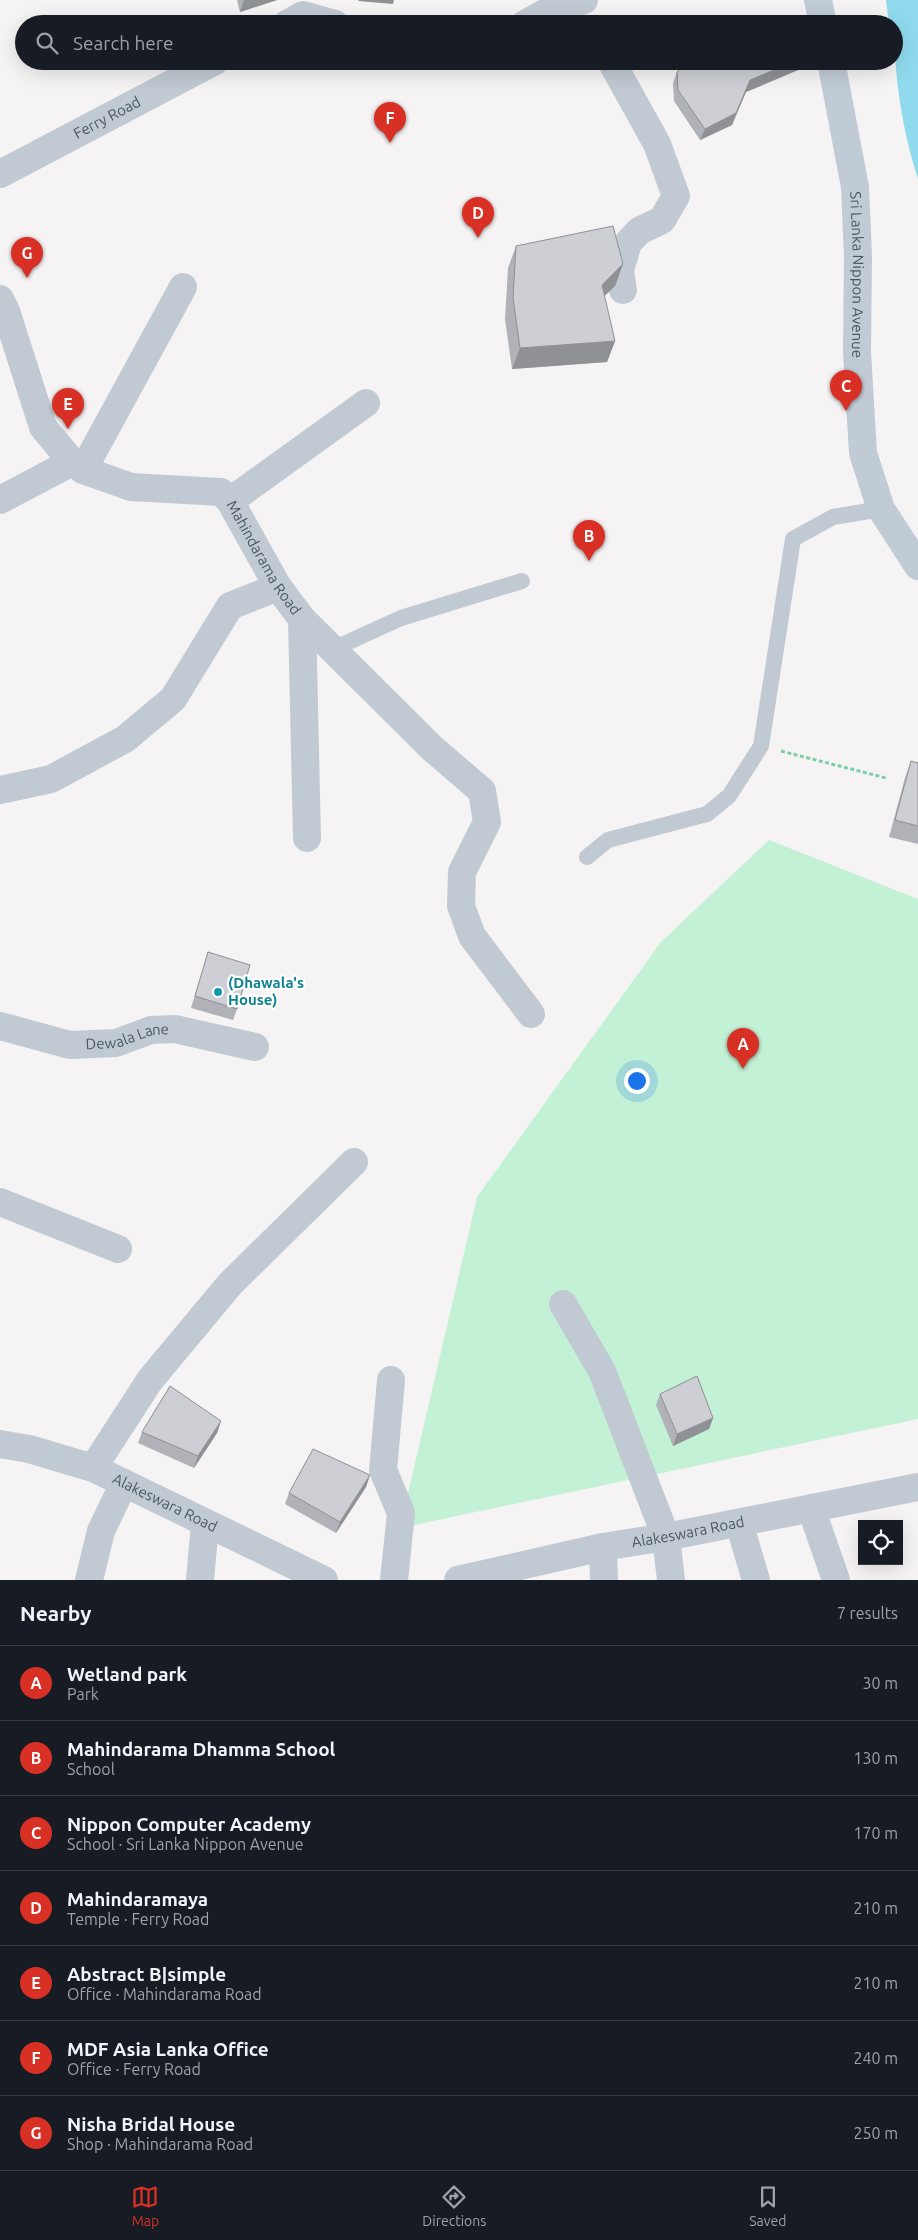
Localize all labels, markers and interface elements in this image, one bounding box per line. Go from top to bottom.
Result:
search box [15,15,903,70]
icon: search [33,29,61,57]
text: Search here [73,32,173,54]
street label: Ferry Road [71,93,143,142]
pin: F [374,102,406,143]
street label: Sri Lanka Nippon Avenue [847,191,867,358]
pin: D [462,197,494,238]
pin: G [11,237,43,278]
pin: C [830,370,862,411]
pin: E [52,388,84,429]
street label: Mahindarama Road [223,497,305,618]
pin: B [573,520,605,561]
place label: (Dhawala's House) [228,974,304,1008]
marker: (Dhawala's House) [212,986,224,998]
street label: Dewala Lane [85,1020,169,1052]
pin: A [727,1028,759,1069]
your location [624,1068,650,1094]
street label: Alakeswara Road [110,1470,220,1535]
street label: Alakeswara Road [630,1513,746,1550]
map controls [858,1520,903,1565]
button: locate [858,1520,903,1565]
text: Nearby [20,1601,91,1625]
text: 7 results [837,1604,898,1622]
text: Wetland park [67,1663,187,1685]
text: A [30,1674,42,1692]
text: 30 m [862,1674,898,1692]
text: Park [67,1685,99,1703]
text: Mahindarama Dhamma School [67,1738,335,1760]
text: B [31,1749,41,1767]
text: 130 m [853,1749,898,1767]
text: School [67,1760,115,1778]
text: Nippon Computer Academy [67,1813,311,1835]
text: C [31,1824,41,1842]
text: 170 m [853,1824,898,1842]
text: School · Sri Lanka Nippon Avenue [67,1835,304,1853]
text: Mahindaramaya [67,1888,208,1910]
text: D [30,1899,42,1917]
text: 210 m [853,1899,898,1917]
text: Temple · Ferry Road [67,1910,209,1928]
text: Abstract B|simple [67,1963,226,1985]
text: E [31,1974,41,1992]
text: 210 m [853,1974,898,1992]
text: Office · Mahindarama Road [67,1985,262,2003]
text: MDF Asia Lanka Office [67,2038,269,2060]
text: F [32,2049,41,2067]
text: 240 m [853,2049,898,2067]
text: Office · Ferry Road [67,2060,201,2078]
text: Nisha Bridal House [67,2113,235,2135]
text: G [30,2124,42,2142]
text: 250 m [853,2124,898,2142]
text: Shop · Mahindarama Road [67,2135,253,2153]
tab: Map [131,2183,159,2229]
tab: Directions [422,2183,486,2229]
tab: Saved [749,2183,787,2229]

